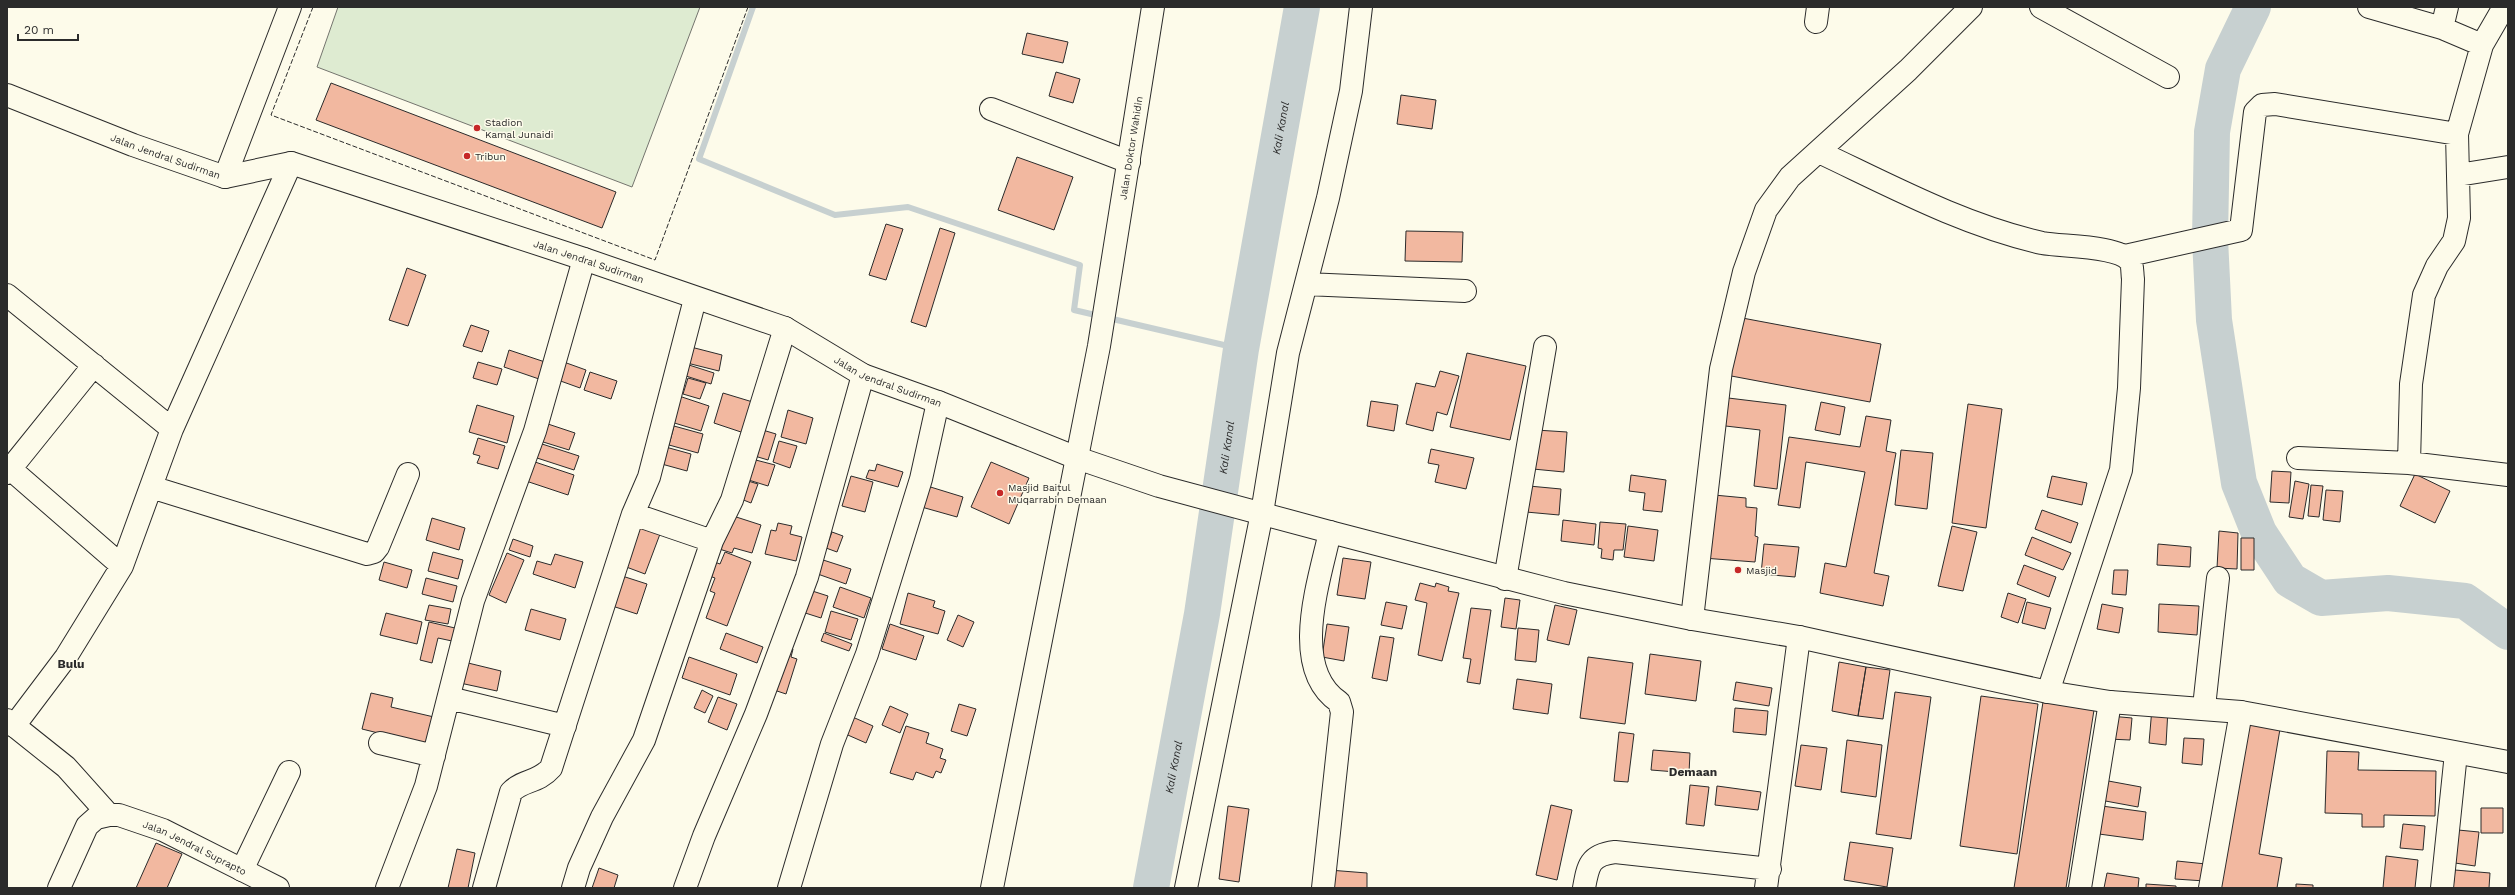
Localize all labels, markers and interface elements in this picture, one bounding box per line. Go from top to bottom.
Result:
scale bar [18,16,78,42]
text: 20 m [24,23,54,37]
street label: Jalan Doktor Wahidin [1117,96,1145,201]
water label: Kali Kanal [1270,100,1292,155]
place label: Stadion Kamal Junaidi [485,117,553,140]
marker: Stadion Kamal Junaidi [472,123,482,133]
street label: Jalan Jendral Sudirman [109,132,222,181]
marker: Tribun [462,151,472,161]
place label: Tribun [475,151,506,162]
street label: Jalan Jendral Sudirman [532,238,645,285]
street label: Jalan Jendral Sudirman [832,354,943,409]
water label: Kali Kanal [1217,420,1237,475]
place label: Masjid Baitul Muqarrabin Demaan [1008,482,1107,505]
marker: Masjid Baitul Muqarrabin Demaan [995,488,1005,498]
marker: Masjid [1733,565,1743,575]
place label: Masjid [1746,565,1777,576]
district label: Bulu [58,657,85,671]
water label: Kali Kanal [1163,739,1185,795]
district label: Demaan [1669,765,1717,779]
street label: Jalan Jendral Suprapto [141,819,248,877]

